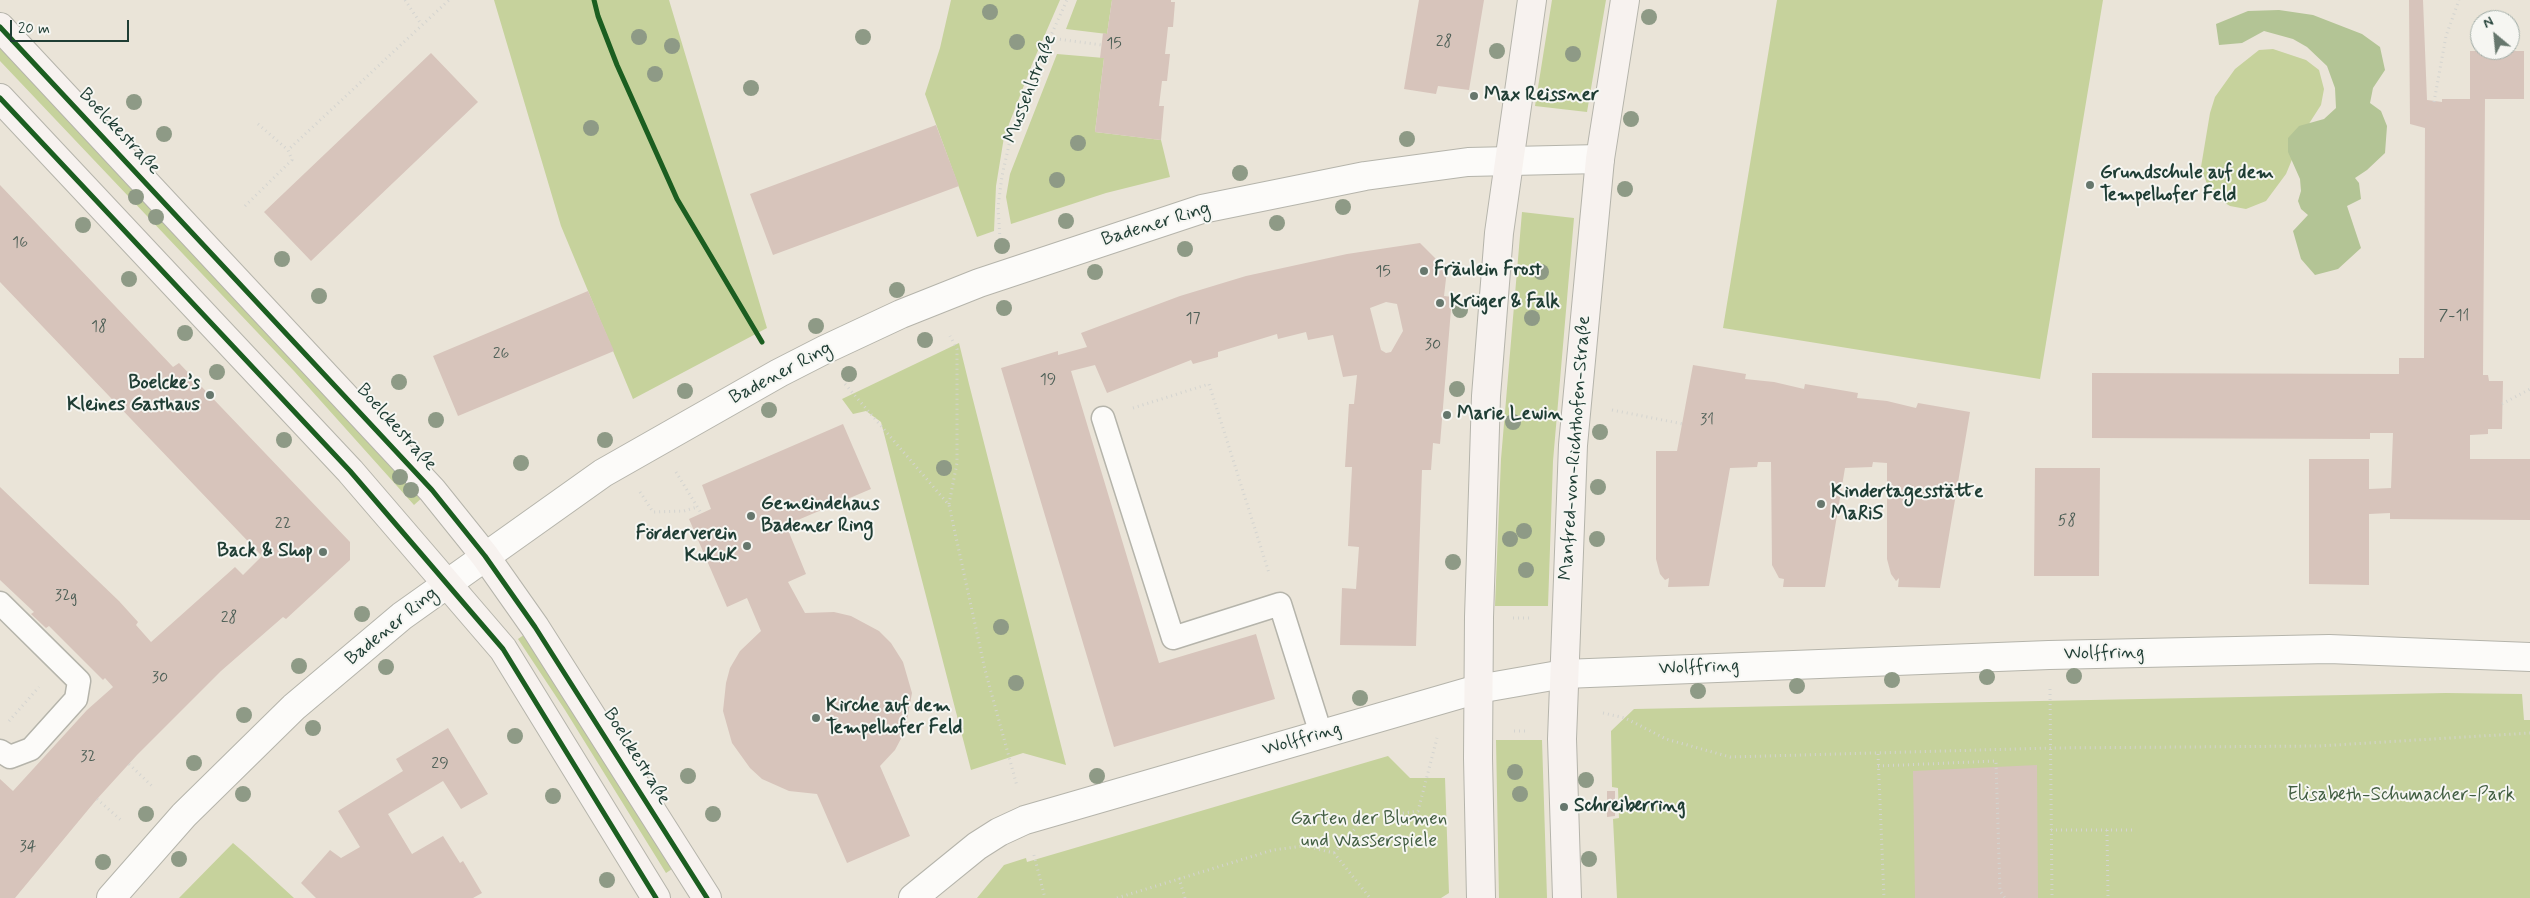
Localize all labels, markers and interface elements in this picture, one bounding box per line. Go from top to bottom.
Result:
scale bar [12,10,131,42]
north arrow [2470,10,2520,60]
text: N [2480,13,2497,33]
text: 20 m [18,19,50,39]
street label: Mussehlstraße [1000,31,1062,147]
house number: 28 [1436,33,1452,53]
house number: 15 [1106,35,1122,55]
street label: Boelckestraße [73,84,165,180]
place label: Max Reissner [1484,85,1599,107]
marker: Max Reissner [1468,90,1480,102]
place label: Grundschule auf dem Tempelhofer Feld [2100,163,2274,207]
marker: Grundschule auf dem Tempelhofer Feld [2084,179,2096,191]
street label: Badener Ring [1099,198,1213,252]
house number: 16 [12,234,28,254]
place label: Fräulein Frost [1434,260,1542,282]
house number: 15 [1375,263,1391,283]
marker: Fräulein Frost [1418,265,1430,277]
place label: Krüger & Falk [1450,292,1560,314]
marker: Krüger & Falk [1434,297,1446,309]
house number: 7-11 [2439,307,2469,327]
house number: 17 [1185,310,1201,330]
street label: Manfred-von-Richthofen-Straße [1555,315,1597,581]
house number: 18 [91,318,107,338]
house number: 30 [1425,336,1441,356]
street label: Badener Ring [726,338,836,410]
house number: 26 [493,345,509,365]
house number: 19 [1040,371,1056,391]
place label: Boelcke’s Kleines Gasthaus [67,373,200,417]
street label: Boelckestraße [351,379,441,477]
marker: Boelcke’s Kleines Gasthaus [204,389,216,401]
place label: Marie Lewin [1457,404,1563,426]
marker: Marie Lewin [1441,409,1453,421]
house number: 31 [1700,411,1714,431]
place label: Kindertagesstätte MaRiS [1831,482,1983,526]
place label: Gemeindehaus Badener Ring [761,494,880,538]
marker: Kindertagesstätte MaRiS [1815,498,1827,510]
marker: Gemeindehaus Badener Ring [745,510,757,522]
house number: 58 [2058,512,2076,532]
house number: 22 [275,515,291,535]
place label: Förderverein KuKuK [636,524,737,568]
marker: Förderverein KuKuK [741,540,753,552]
place label: Back & Shop [217,541,313,563]
marker: Back & Shop [317,546,329,558]
street label: Badener Ring [341,583,443,671]
house number: 32g [55,587,77,607]
house number: 28 [221,609,237,629]
street label: Wolffring [2063,642,2145,666]
street label: Wolffring [1658,655,1740,681]
house number: 30 [152,669,168,689]
place label: Kirche auf dem Tempelhofer Feld [826,696,962,740]
street label: Boelckestraße [597,704,675,810]
marker: Kirche auf dem Tempelhofer Feld [810,712,822,724]
street label: Wolffring [1260,718,1344,762]
house number: 32 [80,748,96,768]
house number: 29 [431,755,449,775]
park label: Elisabeth-Schumacher-Park [2287,785,2515,807]
place label: Schreiberring [1574,796,1686,818]
marker: Schreiberring [1558,801,1570,813]
park label: Garten der Blumen und Wasserspiele [1291,809,1447,853]
house number: 34 [20,838,36,858]

